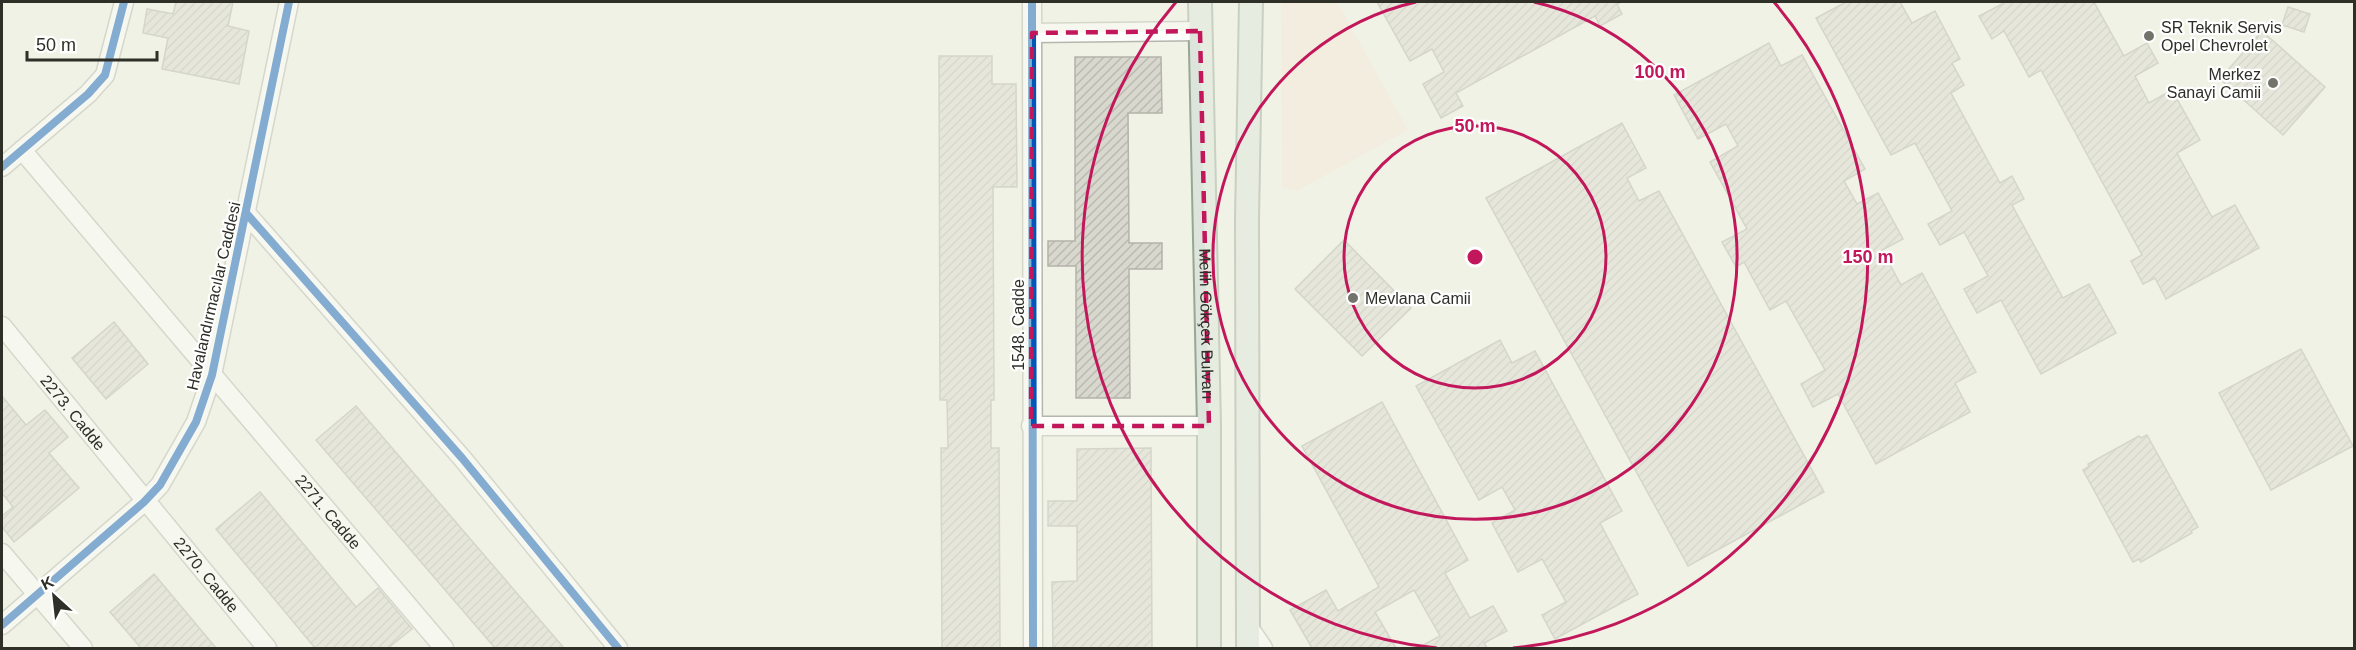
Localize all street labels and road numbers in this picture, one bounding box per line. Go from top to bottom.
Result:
street label: Havalandırmacılar Caddesi [183,200,243,392]
street label: Melih Gökçek Bulvarı [1196,248,1216,400]
street label: 1548. Cadde [1010,279,1027,371]
street label: 2273. Cadde [37,372,109,454]
street label: 2271. Cadde [292,471,364,553]
street label: 2270. Cadde [171,534,242,616]

